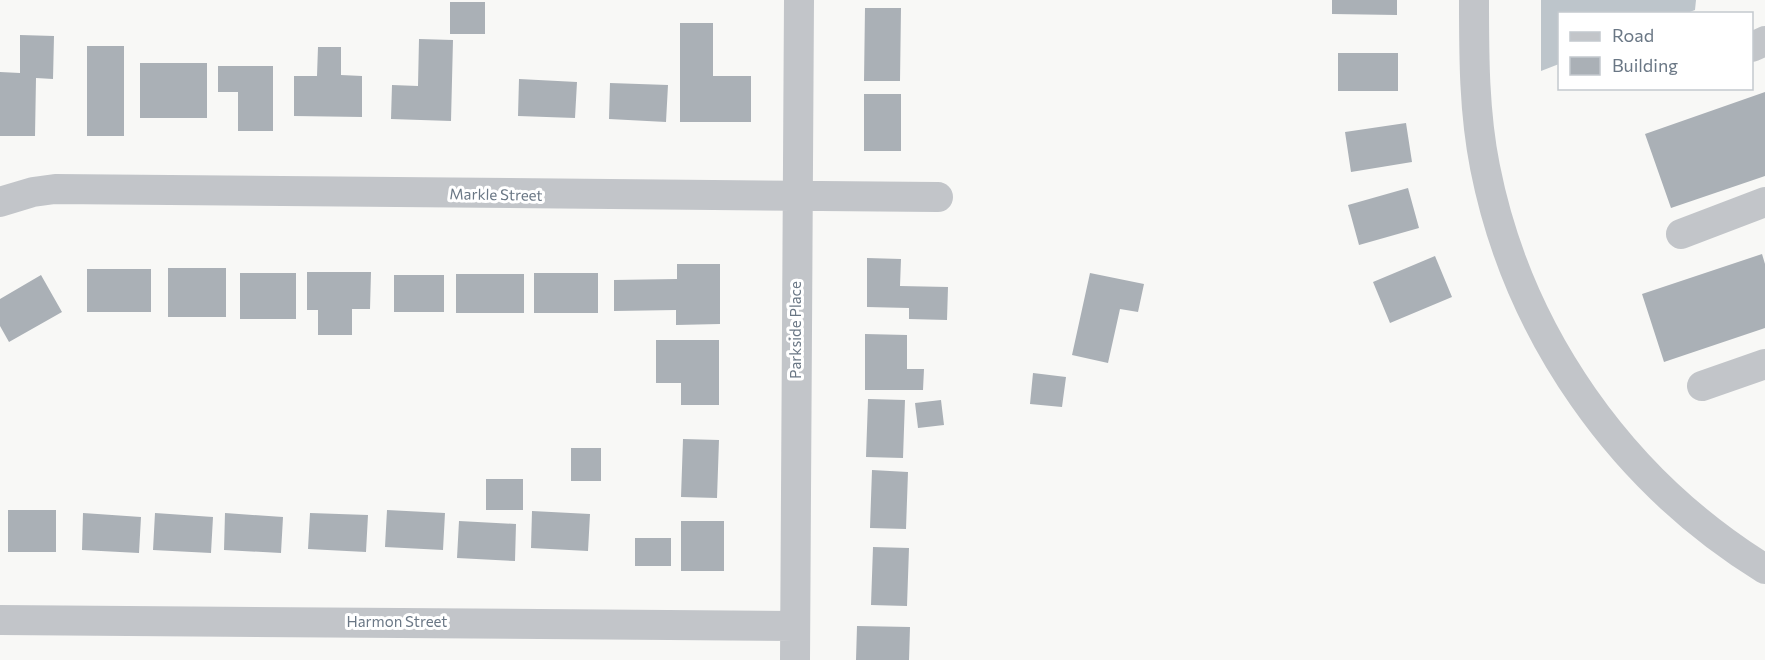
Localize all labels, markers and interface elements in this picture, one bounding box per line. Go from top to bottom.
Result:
legend [1558,12,1753,90]
text: Road [1612,24,1654,46]
text: Building [1612,54,1678,76]
street label: Markle Street [449,184,543,204]
street label: Parkside Place [786,281,804,379]
street label: Harmon Street [347,612,448,630]

